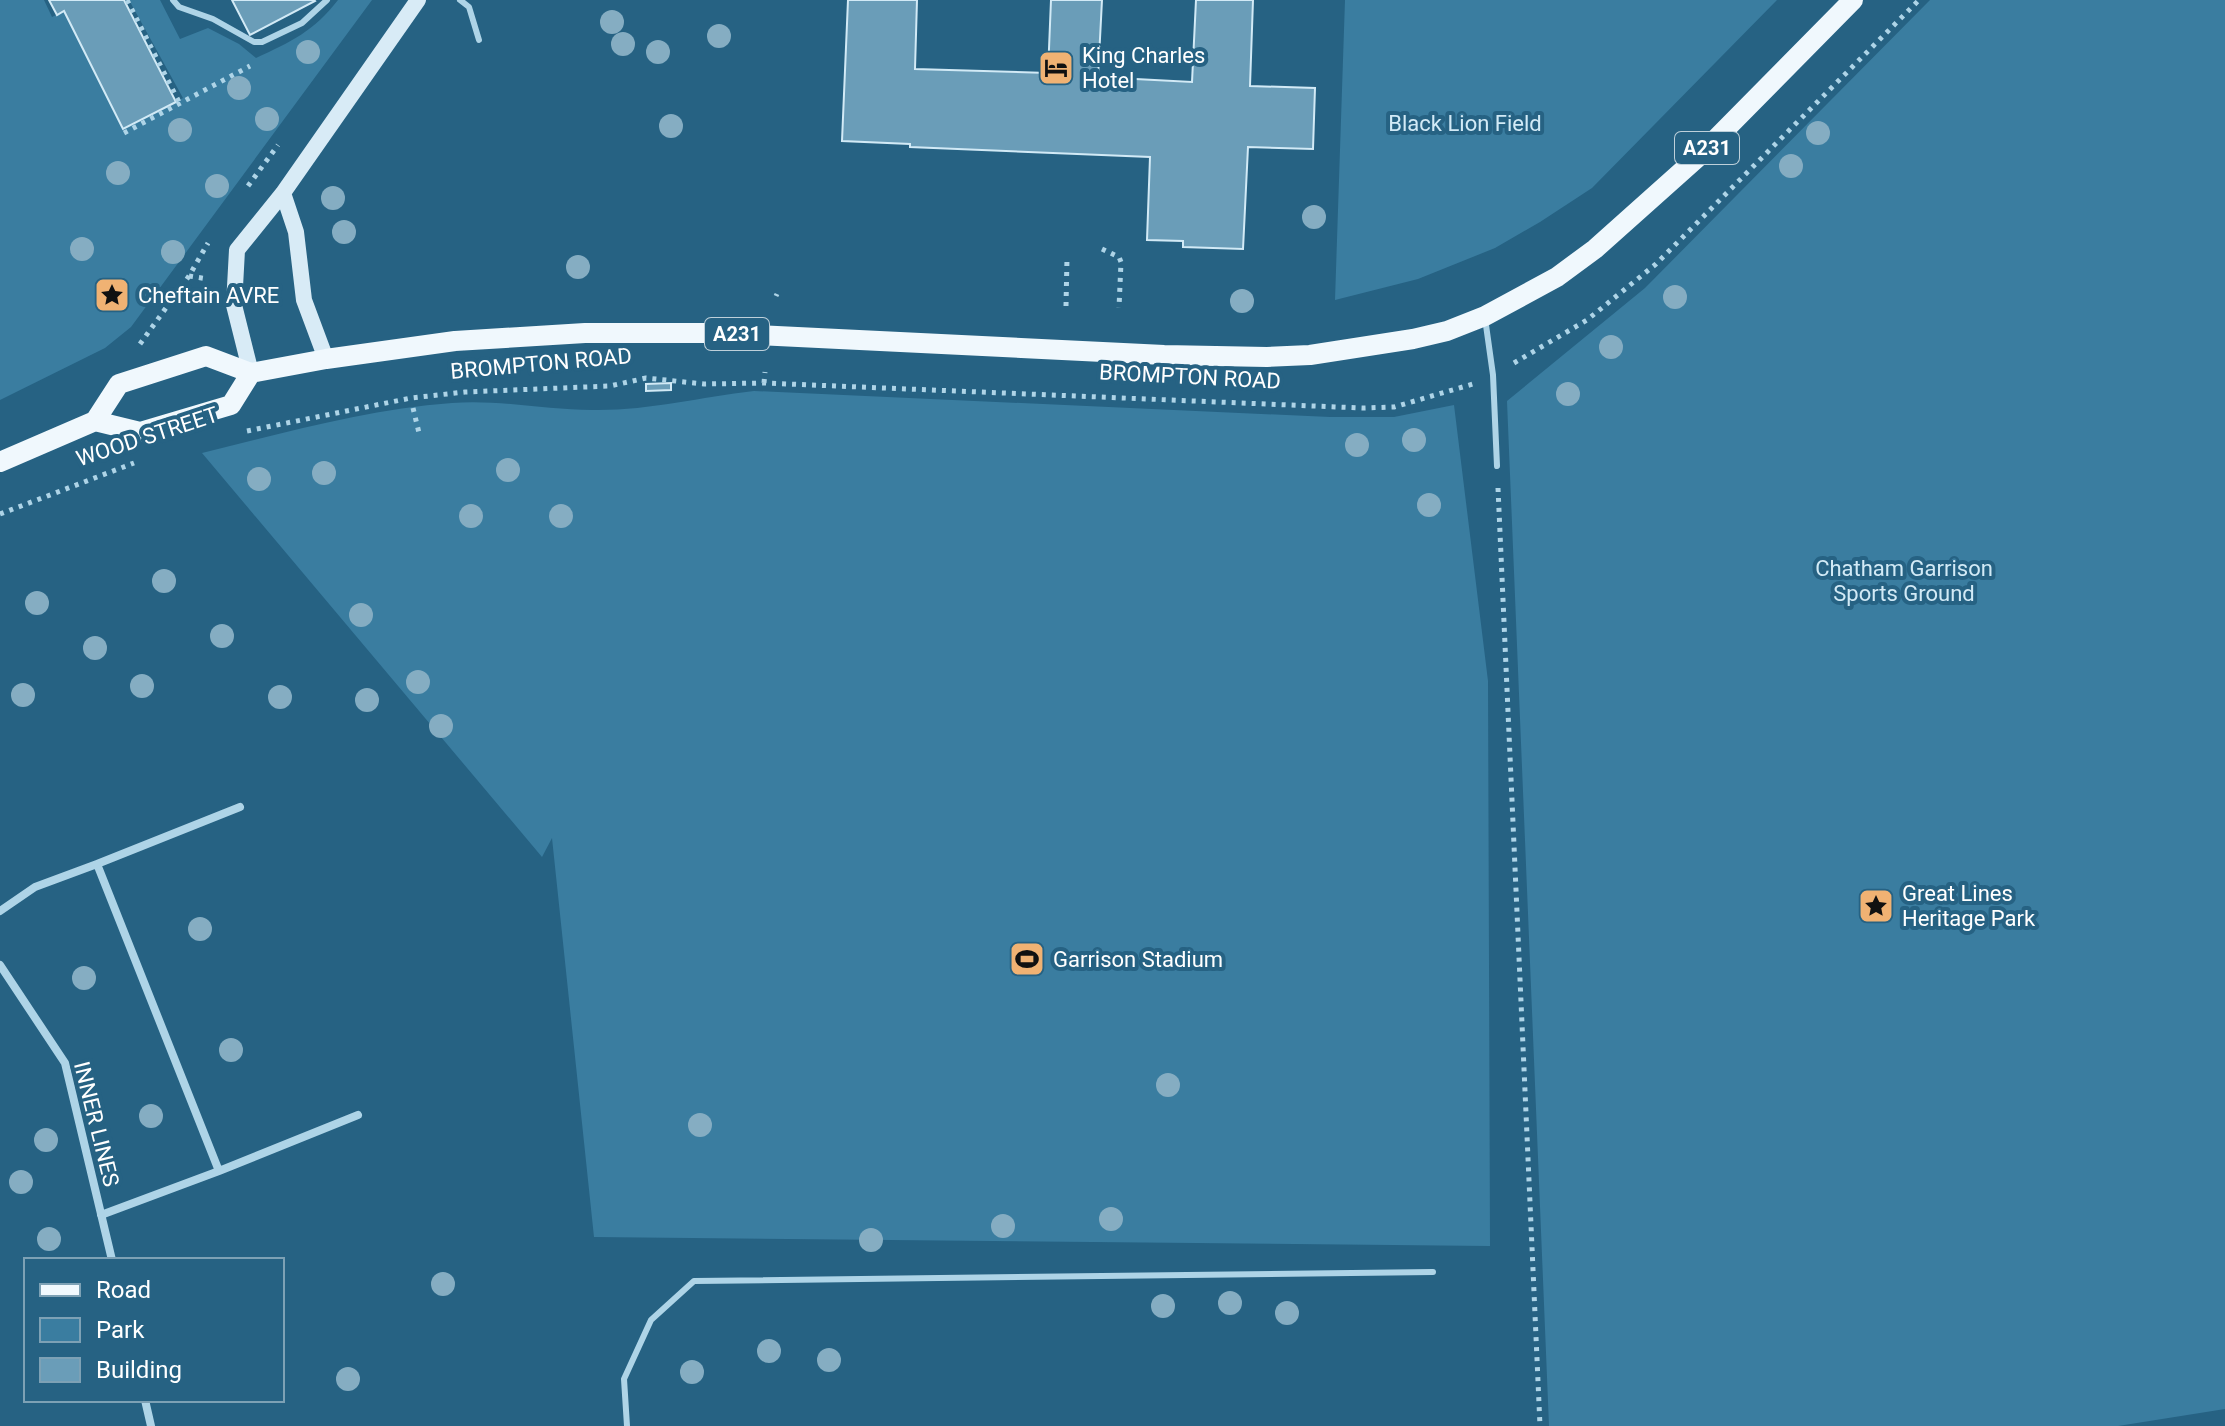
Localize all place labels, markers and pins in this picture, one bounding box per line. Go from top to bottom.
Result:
place label: King Charles Hotel [1082,43,1205,93]
hotel icon: King Charles Hotel [1037,49,1075,87]
place icon: Cheftain AVRE [93,276,131,314]
place label: Cheftain AVRE [138,283,279,308]
place label: Great Lines Heritage Park [1902,881,2036,931]
place icon: Great Lines Heritage Park [1857,887,1895,925]
sports icon: Garrison Stadium [1008,940,1046,978]
place label: Garrison Stadium [1053,947,1223,972]

